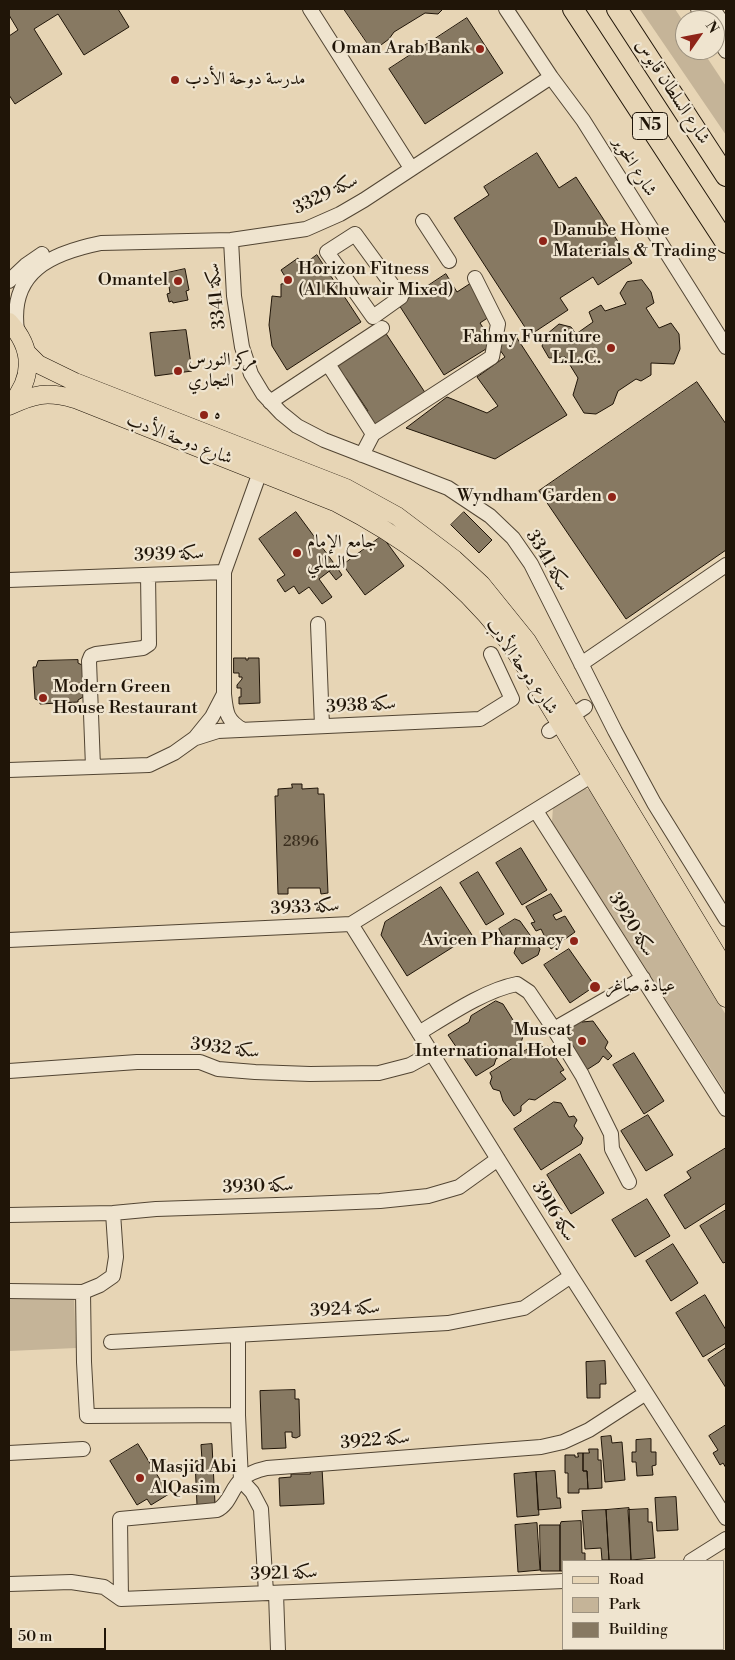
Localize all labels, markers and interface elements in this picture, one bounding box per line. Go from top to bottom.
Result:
north arrow [675,10,725,60]
text: N [701,18,722,37]
street label: شارع السلطان قابوس [630,35,714,149]
place label: Oman Arab Bank [332,38,470,60]
marker: Oman Arab Bank [474,43,486,55]
place label: مدرسة دوحة الأدب [185,69,305,91]
marker: مدرسة دوحة الأدب [169,74,181,86]
road number: N5 [632,112,668,140]
street label: شارع الخوير [607,133,661,201]
street label: سكة 3329 [290,170,362,220]
place label: Danube Home Materials & Trading [553,220,716,262]
marker: Danube Home Materials & Trading [537,235,549,247]
place label: Horizon Fitness (Al Khuwair Mixed) [298,259,454,302]
street label: سكة 3341 [203,262,231,330]
place label: Omantel [98,270,168,292]
marker: Horizon Fitness (Al Khuwair Mixed) [282,274,294,286]
marker: Omantel [172,275,184,287]
place label: Fahmy Furniture L.L.C. [463,327,601,369]
marker: Fahmy Furniture L.L.C. [605,342,617,354]
place label: مركز النورس التجاري [188,350,257,392]
marker: مركز النورس التجاري [172,365,184,377]
place label: ه [214,404,221,426]
marker: ه [198,409,210,421]
street label: شارع دوحة الأدب [123,410,235,470]
place label: Wyndham Garden [457,486,602,508]
marker: Wyndham Garden [606,491,618,503]
street label: سكة 3341 [521,527,573,595]
place label: جامع الإمام السالمي [307,532,376,574]
street label: سكة 3939 [134,543,204,567]
marker: جامع الإمام السالمي [291,547,303,559]
street label: شارع دوحة الأدب [480,615,562,719]
place label: Modern Green House Restaurant [53,677,198,720]
marker: Modern Green House Restaurant [37,692,49,704]
street label: سكة 3938 [325,693,397,719]
house number: 2896 [283,833,319,851]
street label: سكة 3920 [603,889,659,961]
street label: سكة 3933 [270,895,340,921]
place label: Avicen Pharmacy [422,930,564,952]
marker: Avicen Pharmacy [568,935,580,947]
place label: عيادة صاغر [606,976,675,998]
marker: عيادة صاغر [588,980,602,994]
place label: Muscat International Hotel [415,1020,572,1062]
street label: سكة 3932 [189,1034,261,1064]
marker: Muscat International Hotel [576,1035,588,1047]
street label: سكة 3930 [222,1175,294,1199]
street label: سكة 3916 [526,1178,580,1246]
street label: سكة 3924 [309,1297,381,1323]
street label: سكة 3922 [339,1427,411,1455]
place label: Masjid Abi AlQasim [150,1457,237,1500]
marker: Masjid Abi AlQasim [134,1472,146,1484]
legend [562,1560,725,1650]
street label: سكة 3921 [250,1562,318,1586]
text: Road [609,1570,644,1589]
text: Park [609,1595,640,1614]
scale bar [12,1618,109,1650]
text: Building [609,1620,668,1639]
text: 50 m [18,1627,52,1646]

